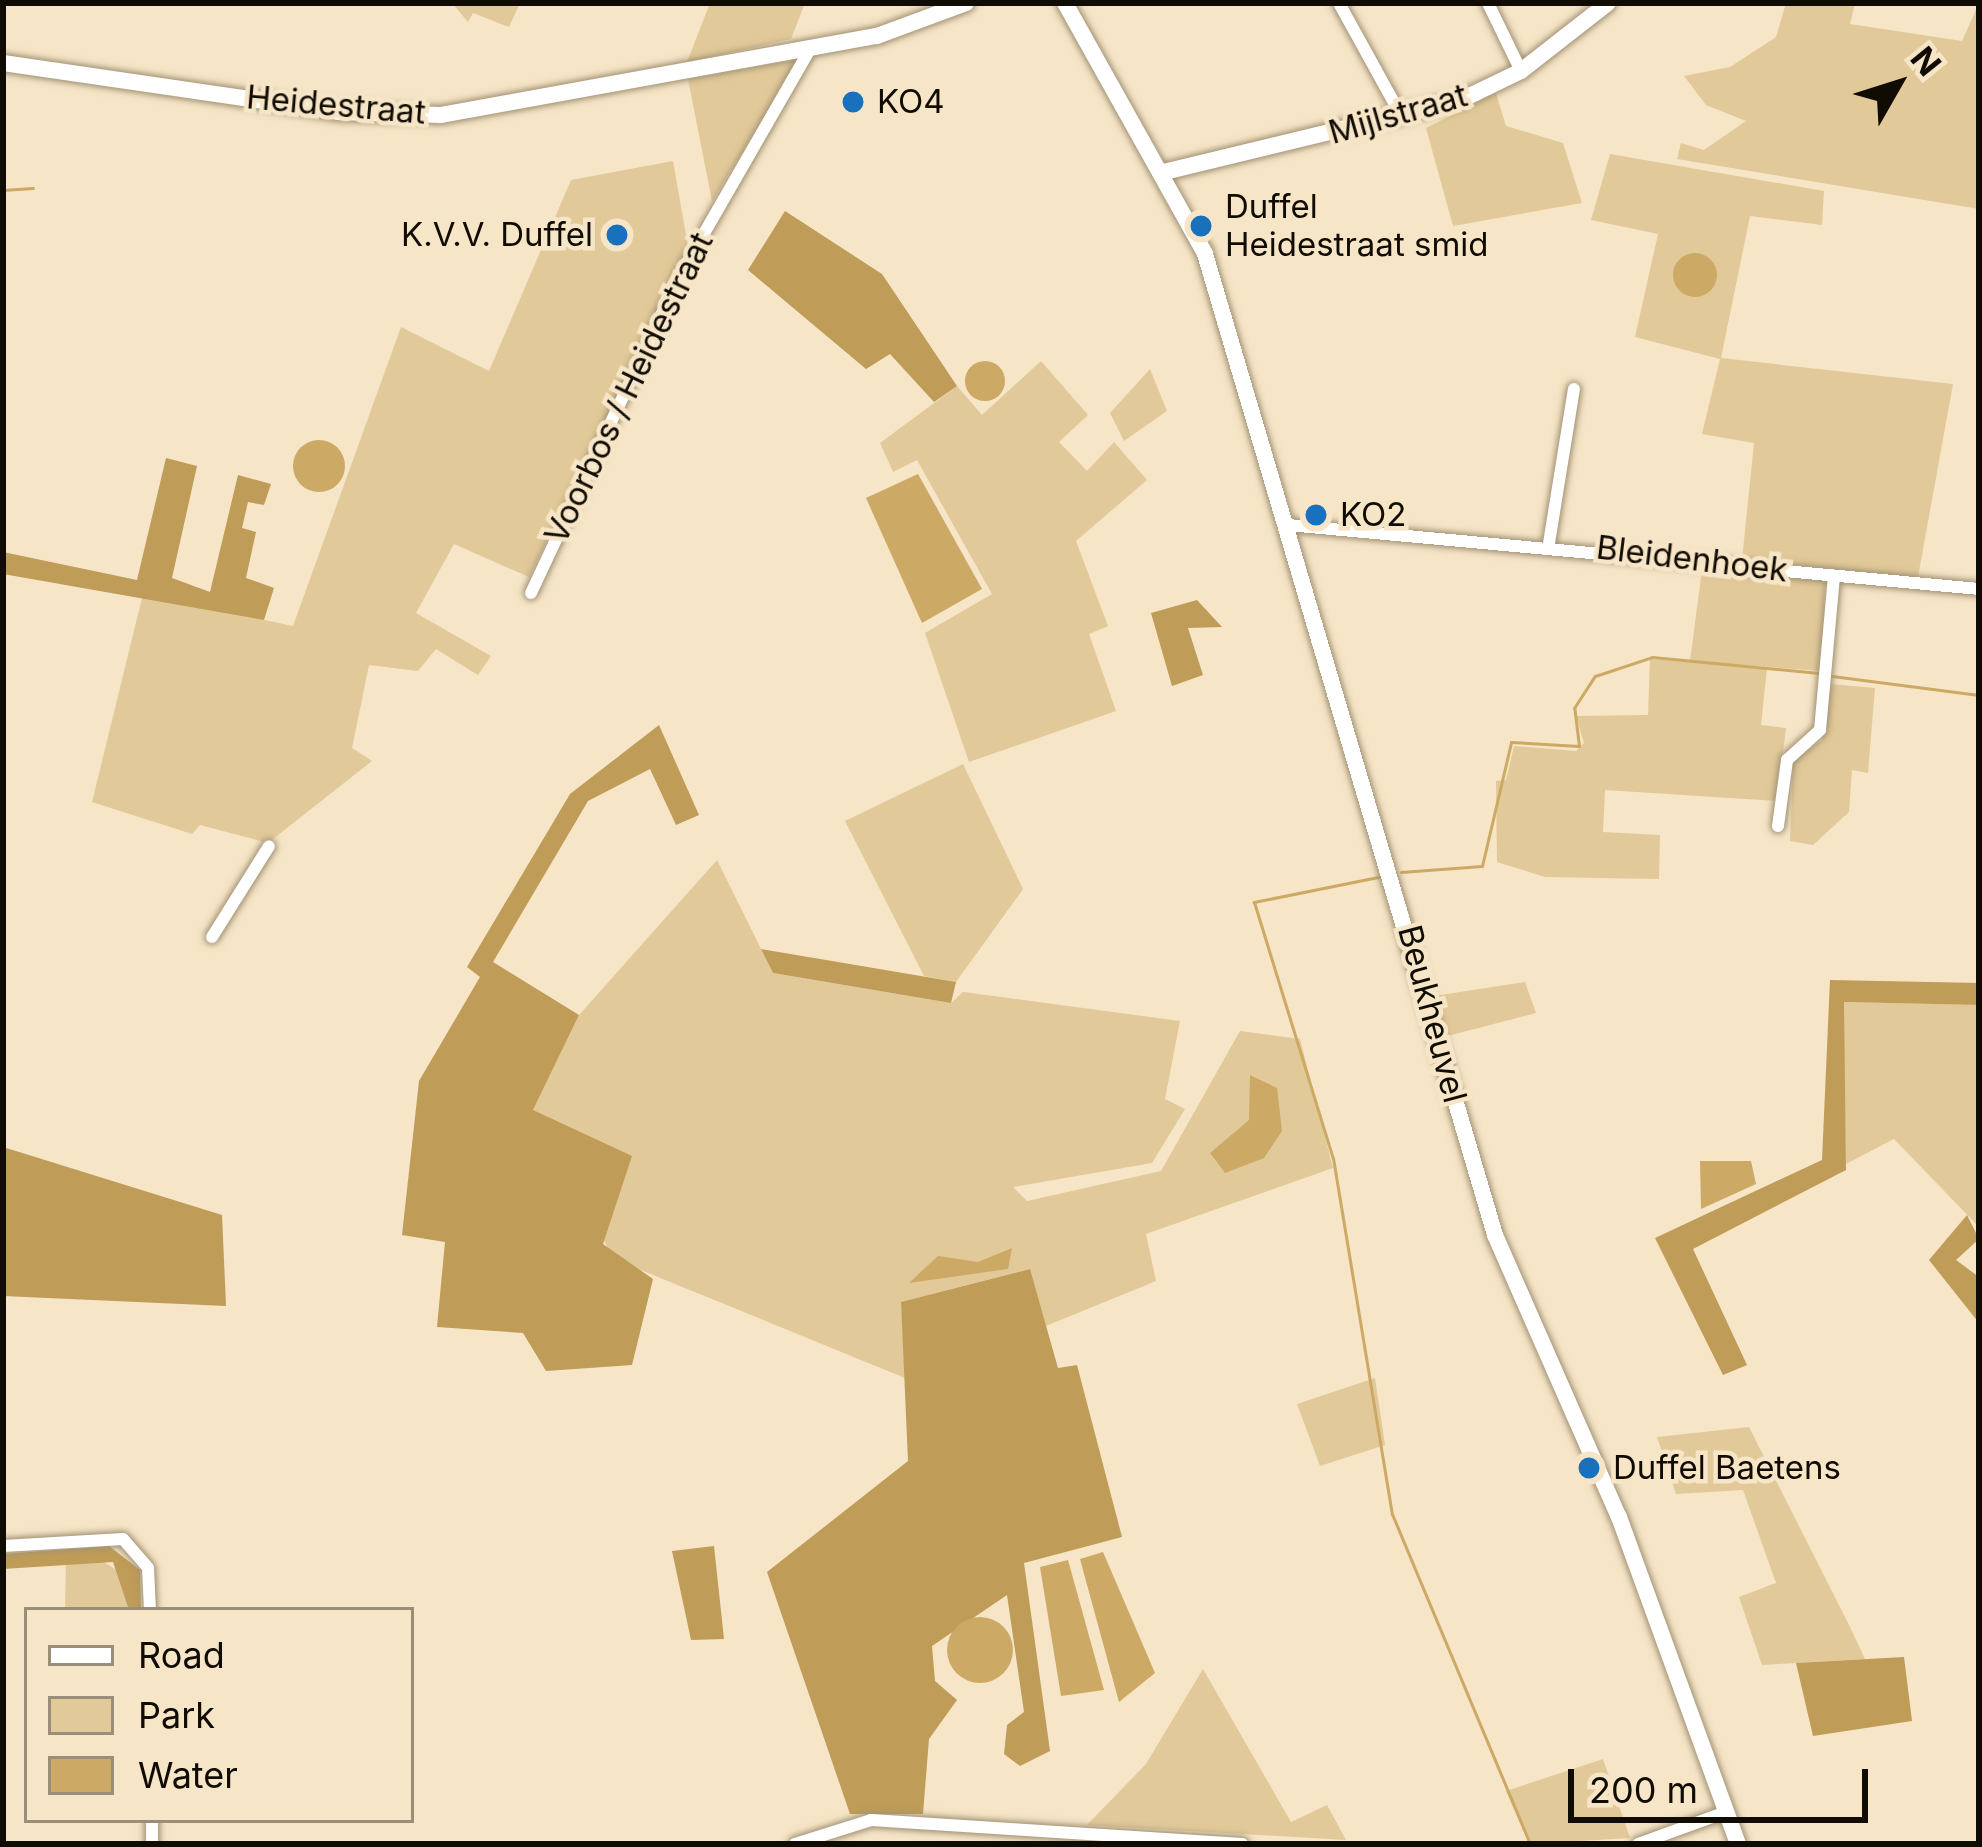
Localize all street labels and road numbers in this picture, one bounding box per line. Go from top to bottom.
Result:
street label: Mijlstraat [1324,75,1472,153]
street label: Heidestraat [245,77,427,133]
street label: Voorbos / Heidestraat [536,226,722,550]
street label: Bleidenhoek [1594,528,1790,590]
street label: Beukheuvel [1389,921,1475,1107]

